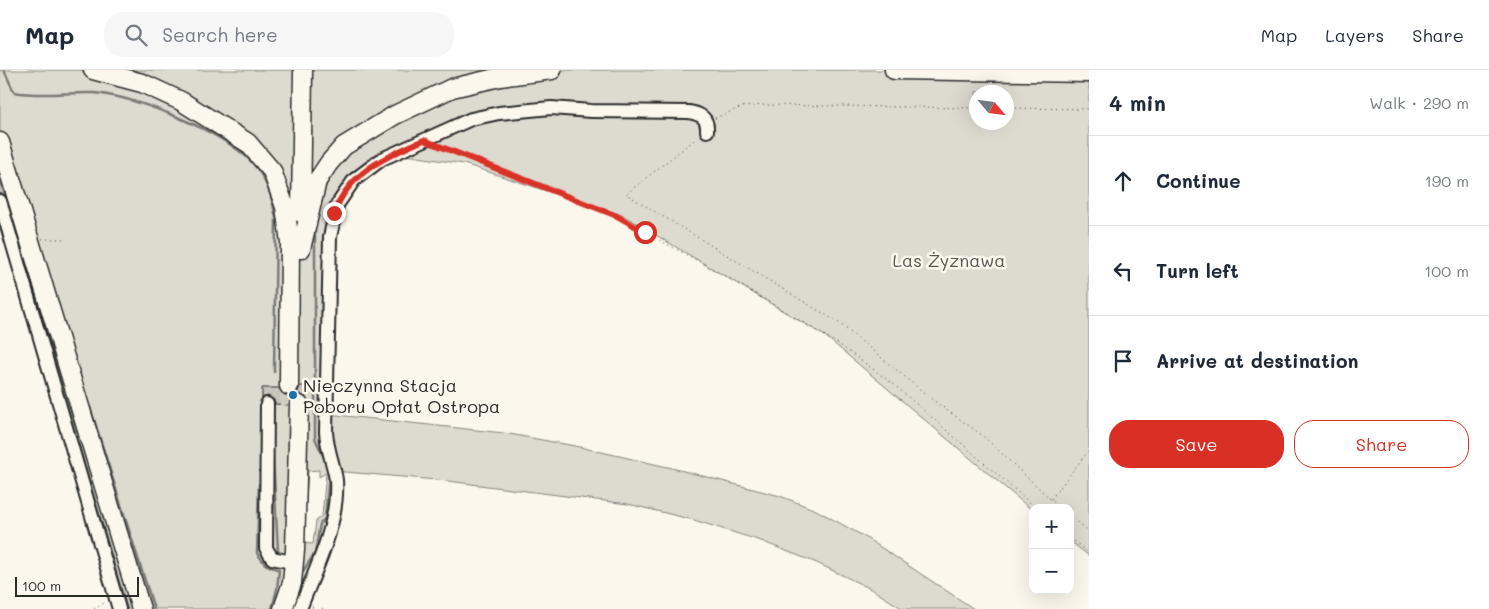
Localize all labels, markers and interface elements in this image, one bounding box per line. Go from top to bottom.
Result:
search box [104,12,454,57]
text: Map [25,19,74,50]
icon: search [122,21,150,49]
text: Search here [162,22,278,47]
text: Map [1261,23,1297,47]
text: Layers [1325,23,1384,47]
text: Share [1412,23,1464,47]
north arrow [969,85,1014,130]
text: 4 min [1109,89,1166,116]
text: Walk · 290 m [1369,92,1469,113]
icon: ahead [1109,167,1137,195]
text: Continue [1156,168,1241,193]
text: 190 m [1425,170,1469,191]
route end [323,202,346,225]
route start [634,221,657,244]
park label: Las Żyznawa [892,248,1006,272]
icon: left [1109,257,1137,285]
text: Turn left [1156,258,1239,283]
text: 100 m [1424,260,1469,281]
icon: arrive [1109,347,1137,375]
text: Arrive at destination [1156,348,1359,373]
place label: Nieczynna Stacja Poboru Opłat Ostropa [303,373,500,418]
marker: Nieczynna Stacja Poboru Opłat Ostropa [287,389,299,401]
button: Save [1109,420,1284,468]
button: Share [1294,420,1469,468]
map controls [1029,504,1074,594]
button: + [1029,504,1074,549]
button: − [1029,549,1074,594]
scale bar [15,574,139,597]
text: 100 m [22,576,61,595]

